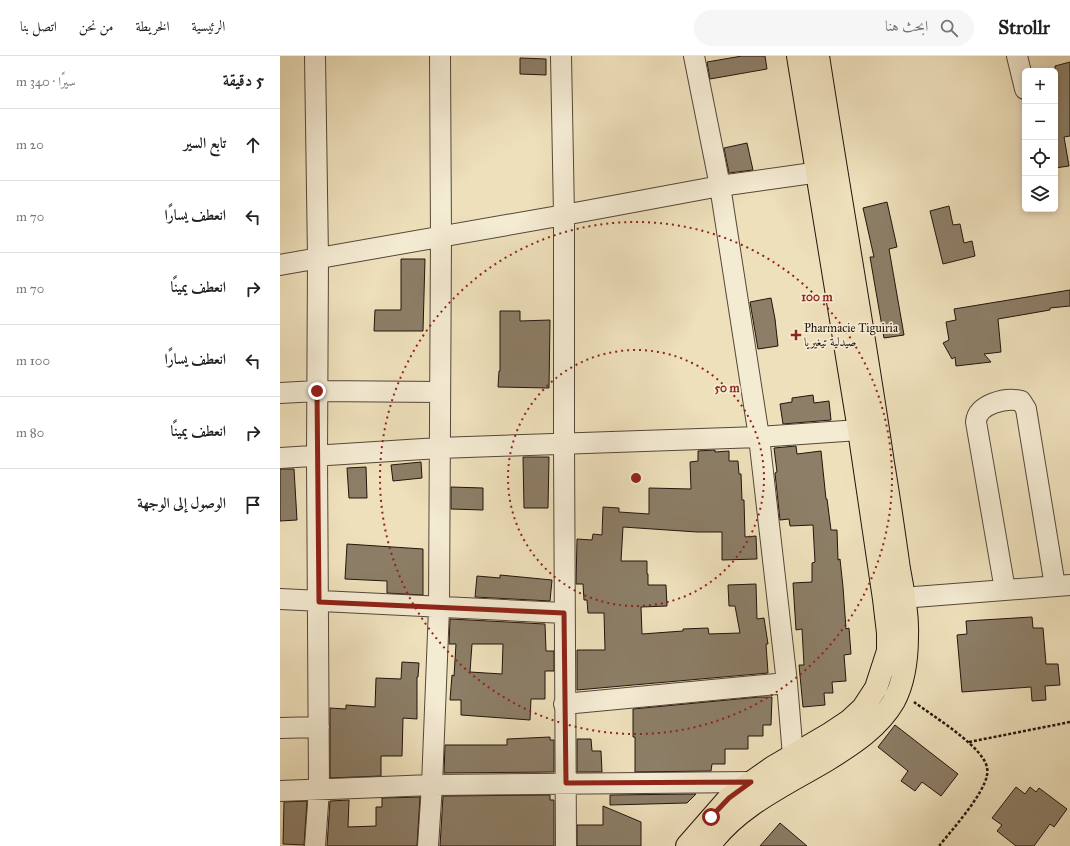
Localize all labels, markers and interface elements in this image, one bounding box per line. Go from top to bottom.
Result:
search box [694,10,974,46]
text: Strollr [998,16,1050,39]
text: ابحث هنا [885,17,928,35]
icon: search [938,17,960,39]
text: اتصل بنا [20,18,57,35]
text: من نحن [79,18,114,35]
text: الخريطة [136,18,170,35]
text: الرئيسية [192,18,225,35]
map controls [1022,68,1058,212]
button: + [1022,68,1058,104]
text: 5 دقيقة [223,70,264,91]
text: سيرًا · 340 m [16,74,76,90]
button: − [1022,104,1058,140]
text: تابع السير [184,134,226,152]
icon: ahead [242,134,264,156]
text: 20 m [16,137,44,153]
button: locate [1022,140,1058,176]
button: layers [1022,176,1058,212]
text: انعطف يسارًا [164,206,226,224]
icon: left [242,206,264,228]
text: 70 m [16,209,44,225]
text: انعطف يمينًا [171,278,226,296]
icon: right [242,278,264,300]
text: 70 m [16,281,44,297]
text: 100 m [801,290,834,304]
place label: Pharmacie Tiguiria صيدلية تيغيريا [804,321,899,350]
marker: Pharmacie Tiguiria صيدلية تيغيريا [791,330,801,340]
text: انعطف يسارًا [164,350,226,368]
icon: left [242,350,264,372]
text: 100 m [16,353,50,369]
text: 50 m [714,381,741,395]
route end [308,382,326,400]
text: انعطف يمينًا [171,422,226,440]
icon: right [242,422,264,444]
text: 80 m [16,425,44,441]
centre of rings [629,471,643,485]
text: الوصول إلى الوجهة [137,494,226,512]
icon: arrive [242,494,264,516]
route start [702,808,720,826]

